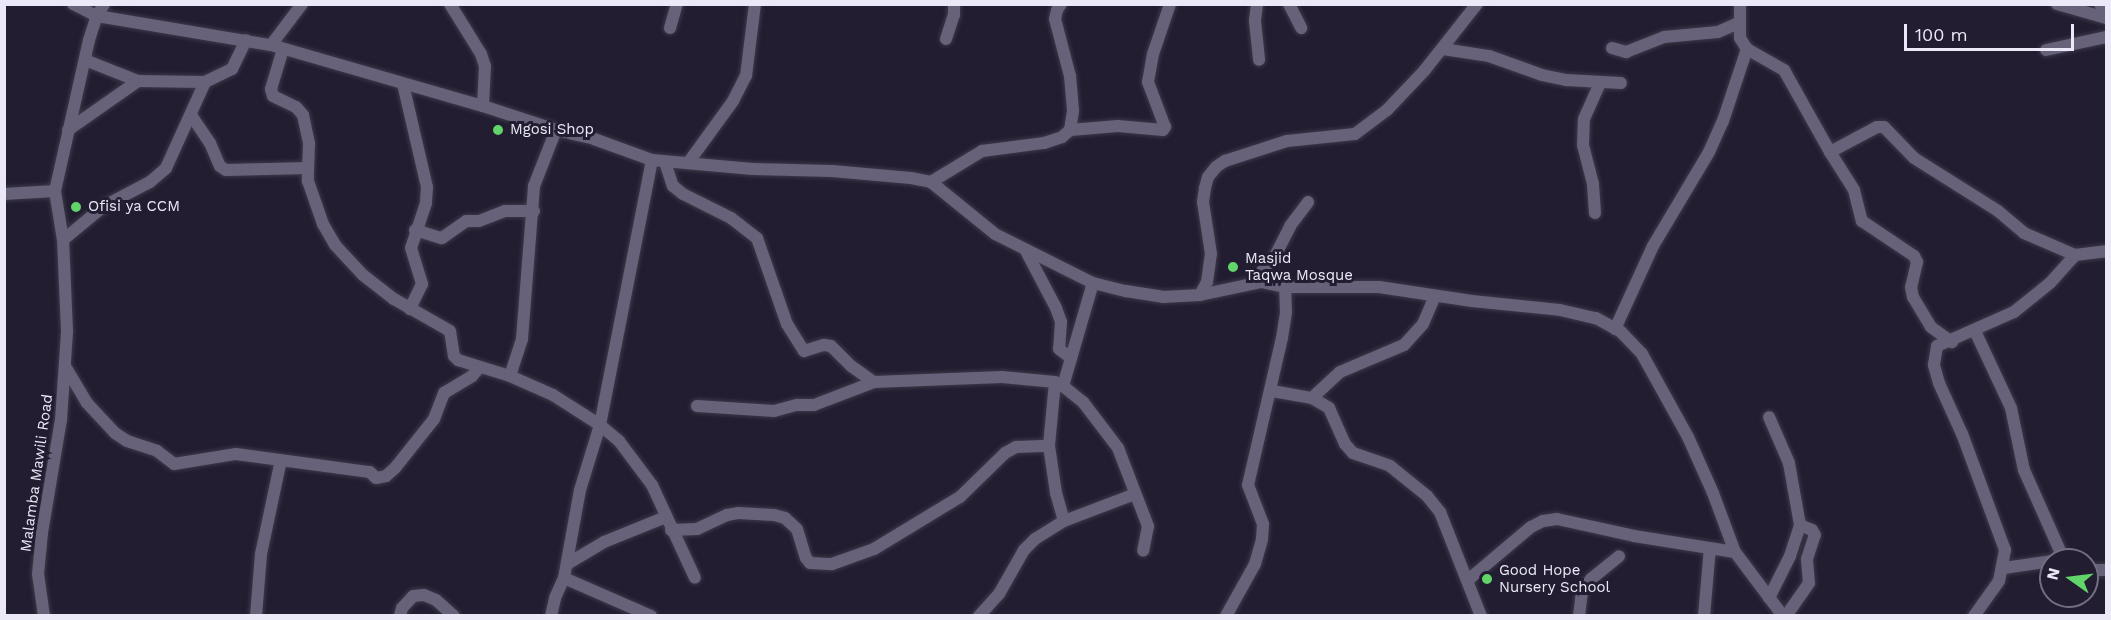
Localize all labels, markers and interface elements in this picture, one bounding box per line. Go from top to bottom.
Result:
scale bar [1907,12,2076,50]
text: 100 m [1915,24,1968,45]
place label: Mgosi Shop [510,121,594,139]
marker: Mgosi Shop [491,123,505,137]
place label: Ofisi ya CCM [88,198,181,216]
marker: Ofisi ya CCM [69,200,83,214]
place label: Masjid Taqwa Mosque [1245,249,1353,284]
marker: Masjid Taqwa Mosque [1226,260,1240,274]
street label: Malamba Mawili Road [17,393,57,553]
north arrow [2039,548,2099,608]
place label: Good Hope Nursery School [1499,561,1610,596]
text: N [2042,566,2064,582]
marker: Good Hope Nursery School [1480,572,1494,586]

